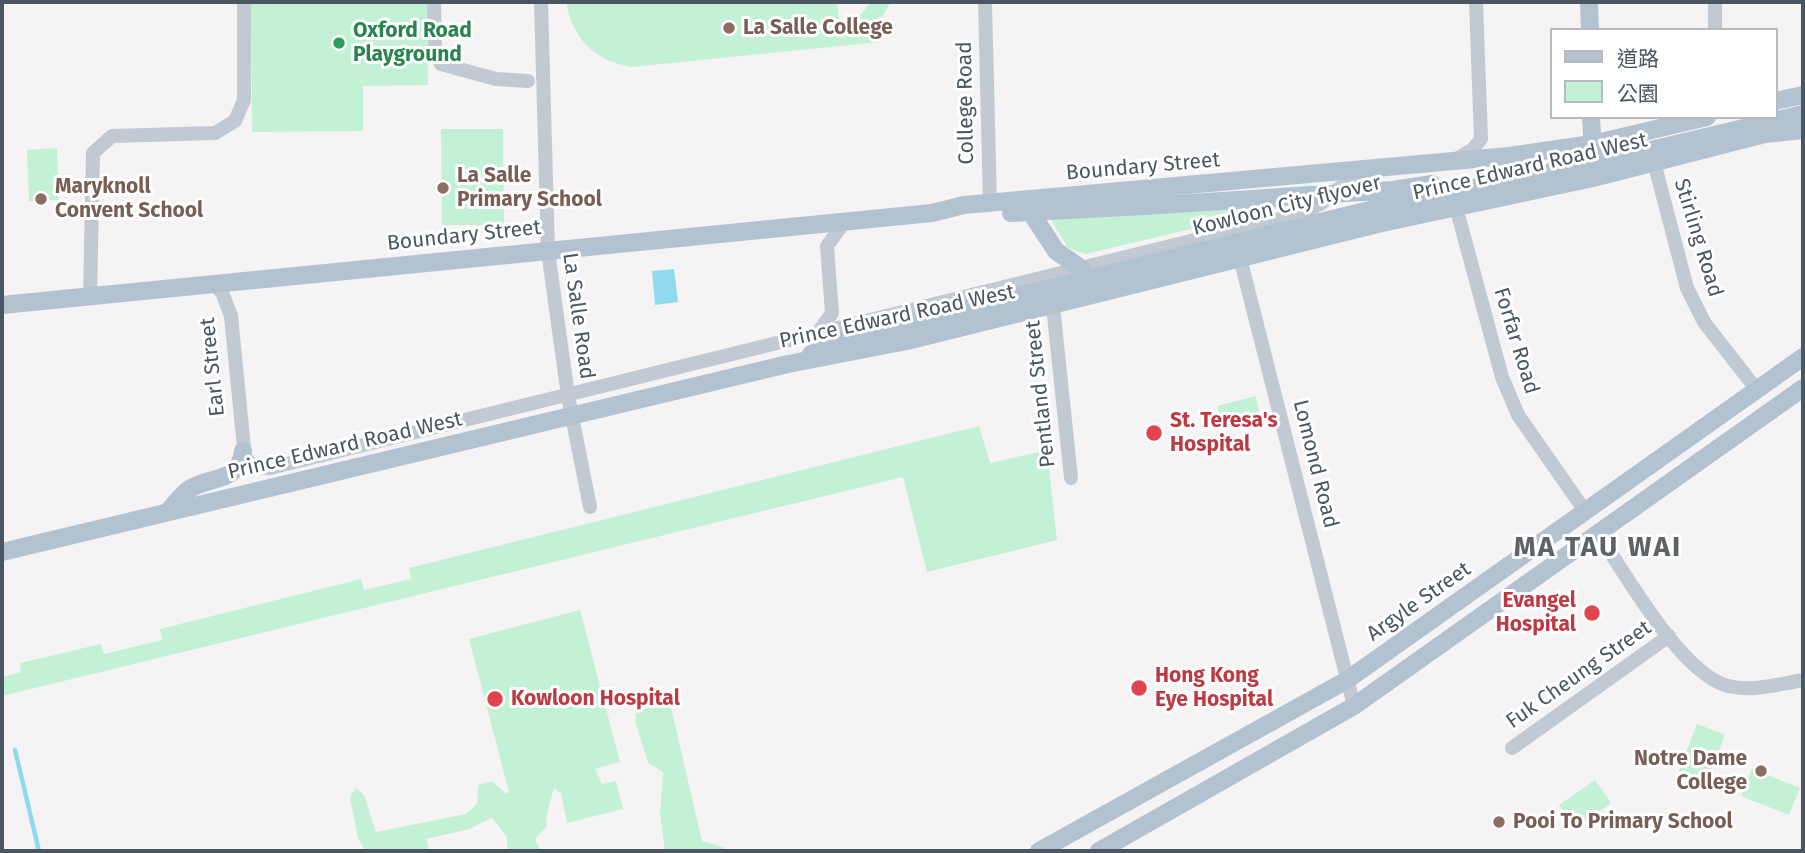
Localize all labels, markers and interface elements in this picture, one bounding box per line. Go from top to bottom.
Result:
place label: La Salle College [743,15,893,41]
place label: Oxford Road Playground [353,18,472,68]
marker: La Salle College [721,20,737,36]
legend [1549,28,1777,119]
marker: Oxford Road Playground [331,35,347,51]
street label: College Road [952,41,980,165]
text: 道路 [1617,46,1659,72]
text: 公園 [1617,81,1659,107]
street label: Prince Edward Road West [1410,128,1650,206]
street label: Boundary Street [1065,148,1221,186]
place label: La Salle Primary School [457,163,602,213]
street label: Kowloon City flyover [1190,170,1384,242]
place label: Maryknoll Convent School [55,174,203,224]
street label: Stirling Road [1668,176,1728,300]
marker: La Salle Primary School [435,180,451,196]
marker: Maryknoll Convent School [33,191,49,207]
street label: Boundary Street [386,215,542,257]
street label: La Salle Road [557,251,599,381]
street label: Prince Edward Road West [777,280,1017,354]
street label: Forfar Road [1488,285,1544,397]
street label: Earl Street [195,316,231,418]
street label: Pentland Street [1021,319,1061,469]
street label: Lomond Road [1287,397,1343,531]
street label: Prince Edward Road West [225,407,465,485]
place label: St. Teresa's Hospital [1170,408,1278,458]
marker: St. Teresa's Hospital [1144,423,1164,443]
district label: MA TAU WAI [1515,531,1681,565]
street label: Argyle Street [1362,557,1476,647]
place label: Evangel Hospital [1496,588,1576,638]
marker: Evangel Hospital [1582,603,1602,623]
street label: Fuk Cheung Street [1502,616,1656,734]
place label: Hong Kong Eye Hospital [1155,663,1273,713]
marker: Hong Kong Eye Hospital [1129,678,1149,698]
place label: Kowloon Hospital [511,686,680,712]
marker: Kowloon Hospital [485,689,505,709]
place label: Notre Dame College [1634,746,1747,796]
marker: Notre Dame College [1753,763,1769,779]
place label: Pooi To Primary School [1513,809,1733,835]
marker: Pooi To Primary School [1491,814,1507,830]

